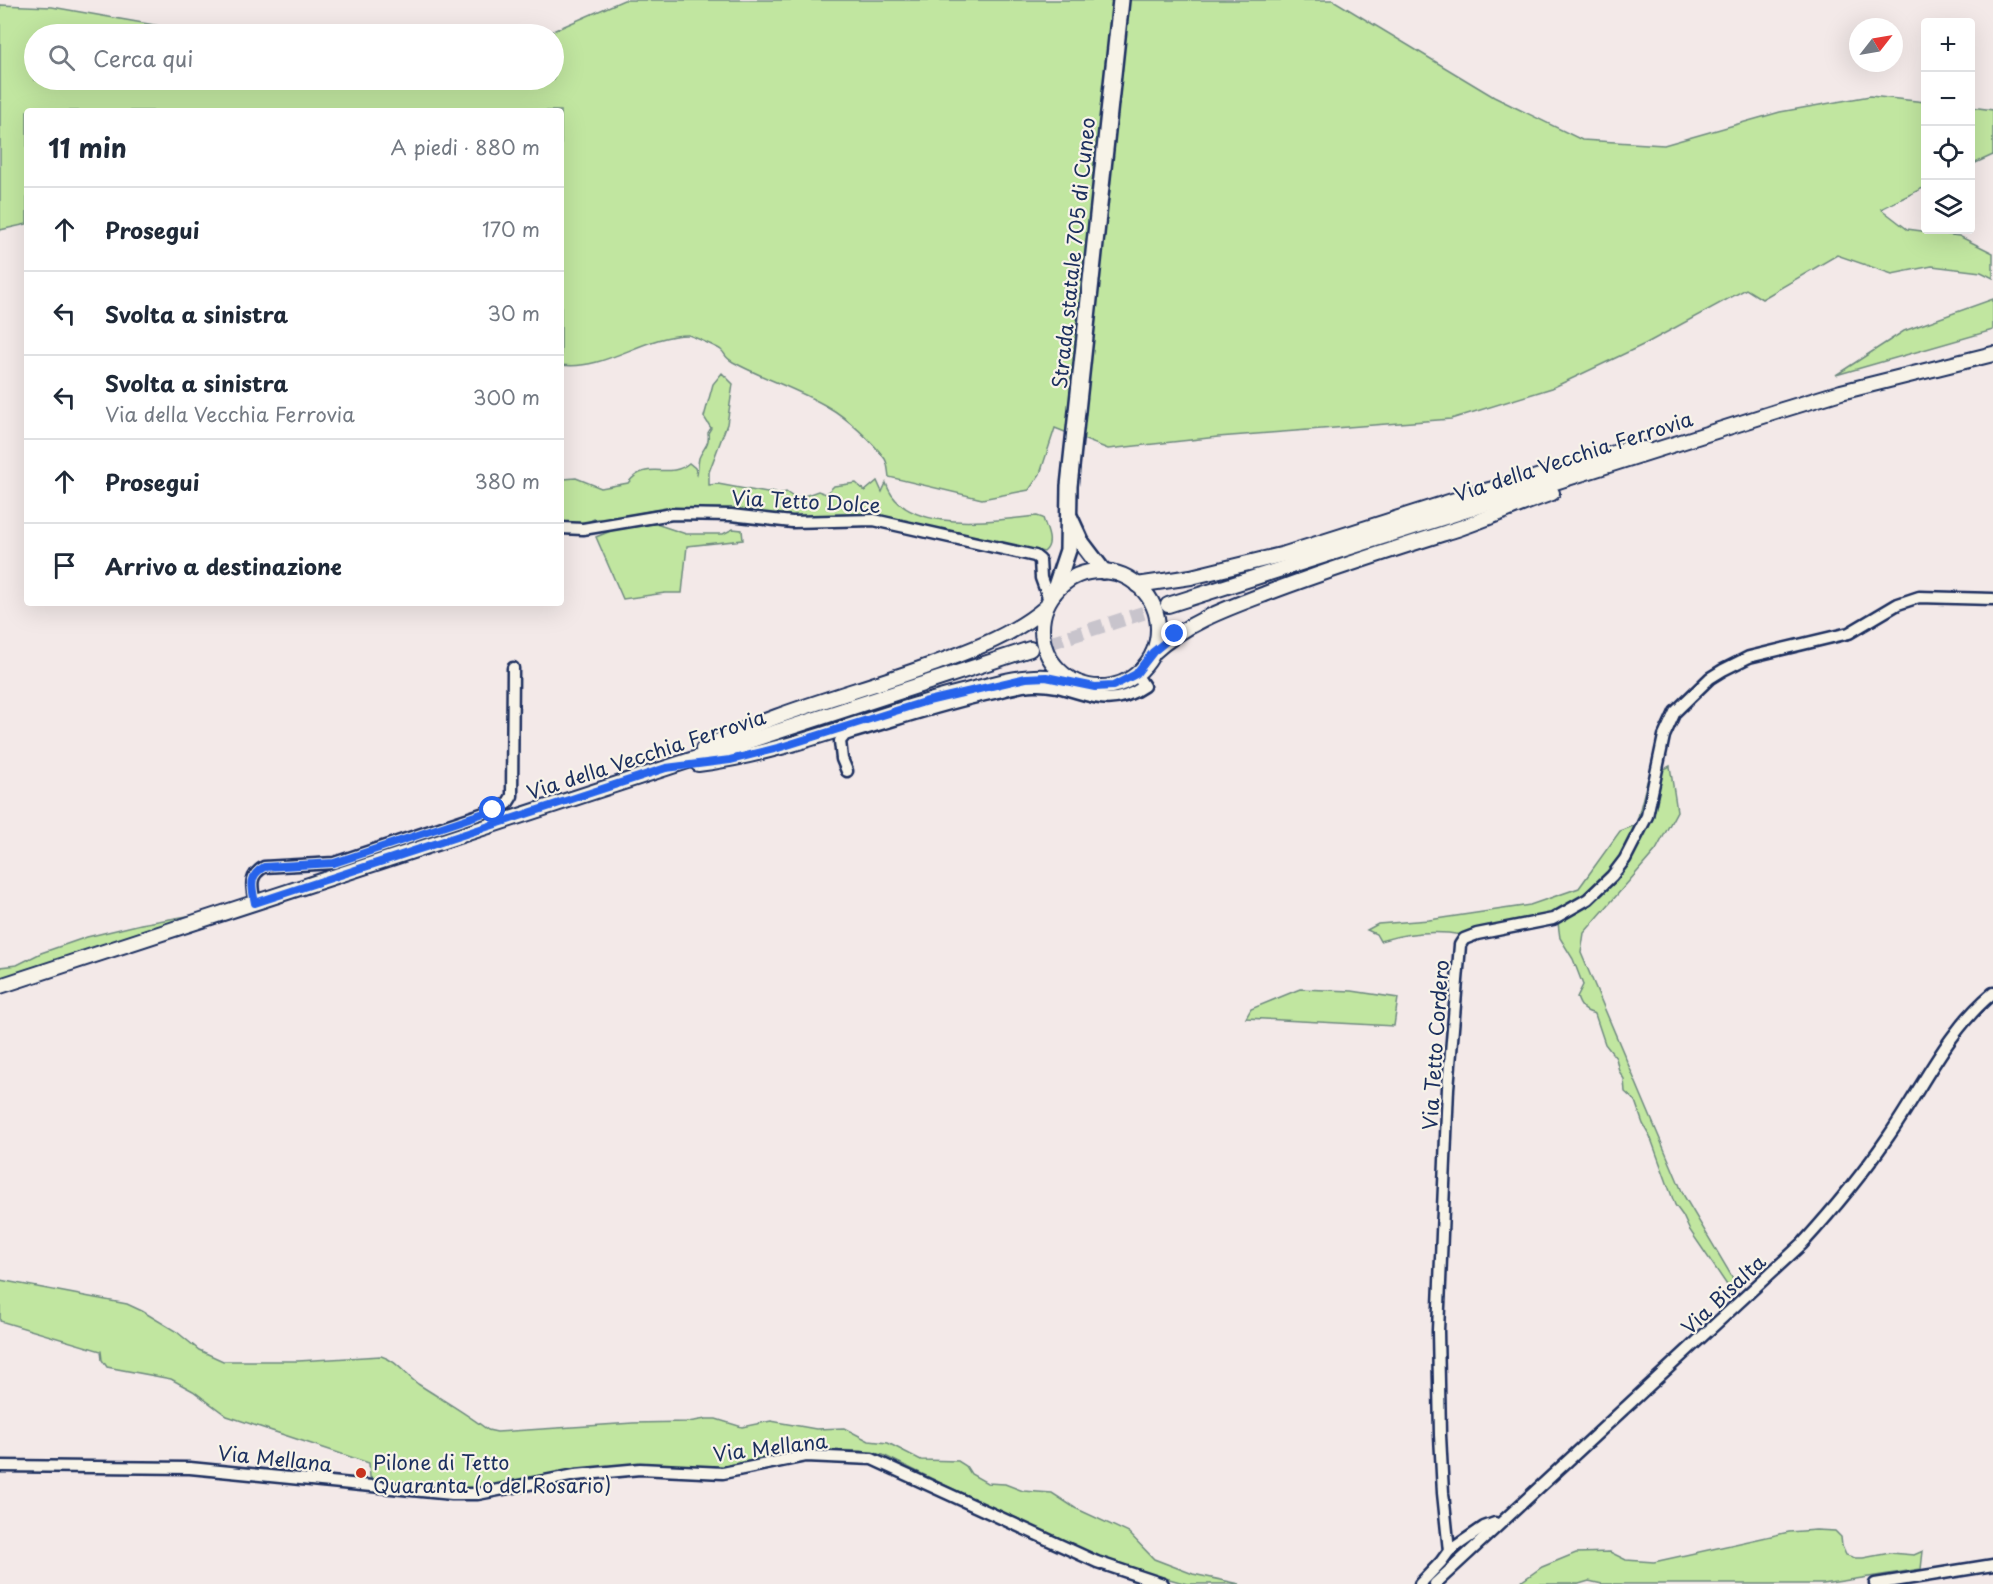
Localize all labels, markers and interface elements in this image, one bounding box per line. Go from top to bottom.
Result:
north arrow [1849,18,1903,72]
map controls [1921,18,1975,234]
button: + [1921,18,1975,72]
search box [24,24,564,90]
icon: search [45,41,78,74]
text: Cerca qui [93,41,193,74]
button: − [1921,72,1975,126]
street label: Strada statale 705 di Cuneo [1044,116,1102,390]
button: locate [1921,126,1975,180]
text: 11 min [48,128,127,167]
text: A piedi · 880 m [391,132,540,162]
button: layers [1921,180,1975,234]
icon: ahead [48,213,81,246]
text: Prosegui [105,213,199,246]
text: 170 m [482,214,540,244]
icon: left [48,297,81,330]
text: Svolta a sinistra [105,297,288,330]
text: 30 m [487,298,540,328]
text: Svolta a sinistra [105,366,288,399]
icon: left [48,381,81,414]
text: 300 m [473,382,540,412]
text: Via della Vecchia Ferrovia [105,399,355,429]
street label: Via della Vecchia Ferrovia [1450,403,1697,509]
icon: ahead [48,465,81,498]
text: Prosegui [105,465,199,498]
text: 380 m [474,466,540,496]
street label: Via Tetto Dolce [731,482,881,520]
icon: arrive [48,549,81,582]
text: Arrivo a destinazione [105,549,342,582]
route end [1161,620,1187,646]
street label: Via della Vecchia Ferrovia [523,701,770,807]
route start [479,796,505,822]
street label: Via Tetto Cordero [1414,959,1456,1131]
street label: Via Bisalta [1674,1247,1772,1341]
street label: Via Mellana [711,1425,829,1469]
street label: Via Mellana [216,1437,334,1479]
place label: Pilone di Tetto Quaranta (o del Rosario) [373,1447,611,1500]
marker: Pilone di Tetto Quaranta (o del Rosario) [354,1466,368,1480]

